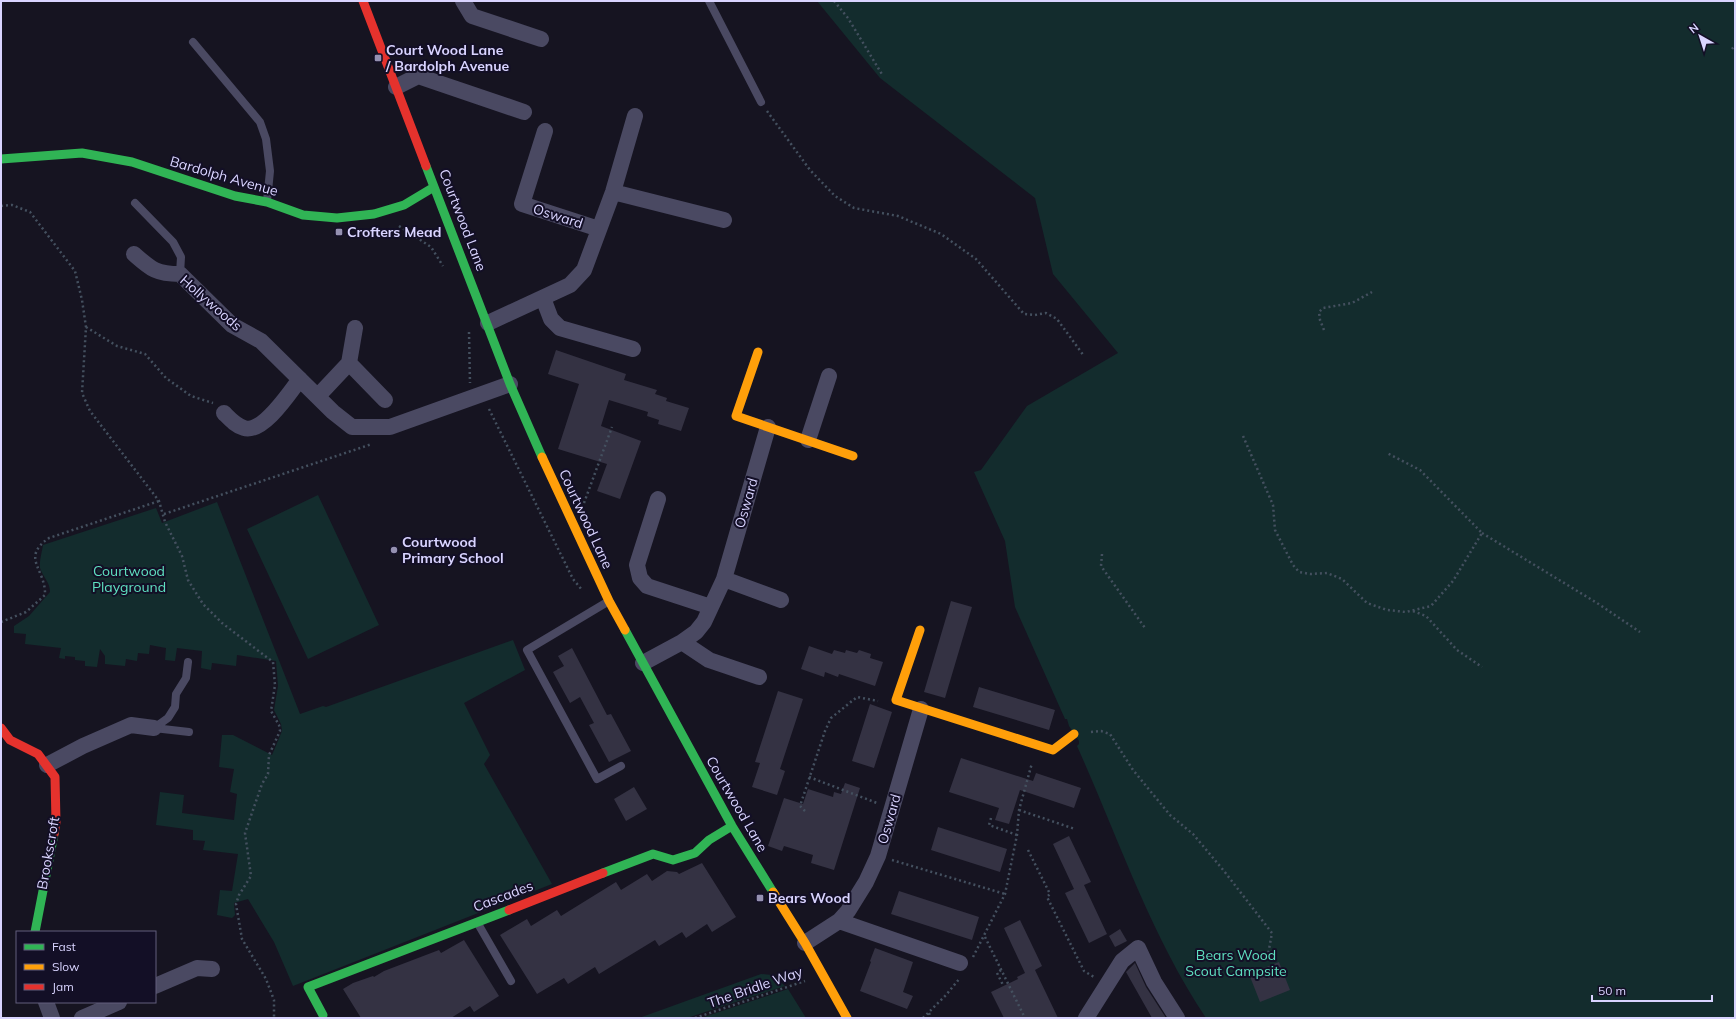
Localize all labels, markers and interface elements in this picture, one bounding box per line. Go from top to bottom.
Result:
north arrow [1680,16,1720,56]
text: N [1686,20,1701,36]
place label: Court Wood Lane / Bardolph Avenue [385,41,510,75]
marker: Court Wood Lane / Bardolph Avenue [373,53,383,63]
street label: Bardolph Avenue [168,152,280,200]
street label: Courtwood Lane [435,167,491,273]
street label: Osward [531,199,585,233]
place label: Crofters Mead [347,223,441,241]
marker: Crofters Mead [334,227,344,237]
street label: Hollywoods [176,271,246,335]
street label: Courtwood Lane [555,466,617,572]
street label: Osward [730,476,762,530]
place label: Courtwood Primary School [402,533,504,567]
marker: Courtwood Primary School [389,545,399,555]
park label: Courtwood Playground [92,562,166,596]
street label: Courtwood Lane [702,753,772,855]
street label: Osward [873,792,905,846]
street label: Brookscroft [33,815,63,891]
street label: Cascades [470,876,536,916]
place label: Bears Wood [768,889,850,907]
marker: Bears Wood [755,893,765,903]
legend [16,931,156,1003]
text: Fast [52,939,76,954]
park label: Bears Wood Scout Campsite [1185,946,1287,980]
text: Slow [52,959,80,974]
street label: The Bridle Way [705,962,805,1012]
scale bar [1592,977,1712,1003]
text: Jam [52,979,74,994]
text: 50 m [1598,983,1626,998]

